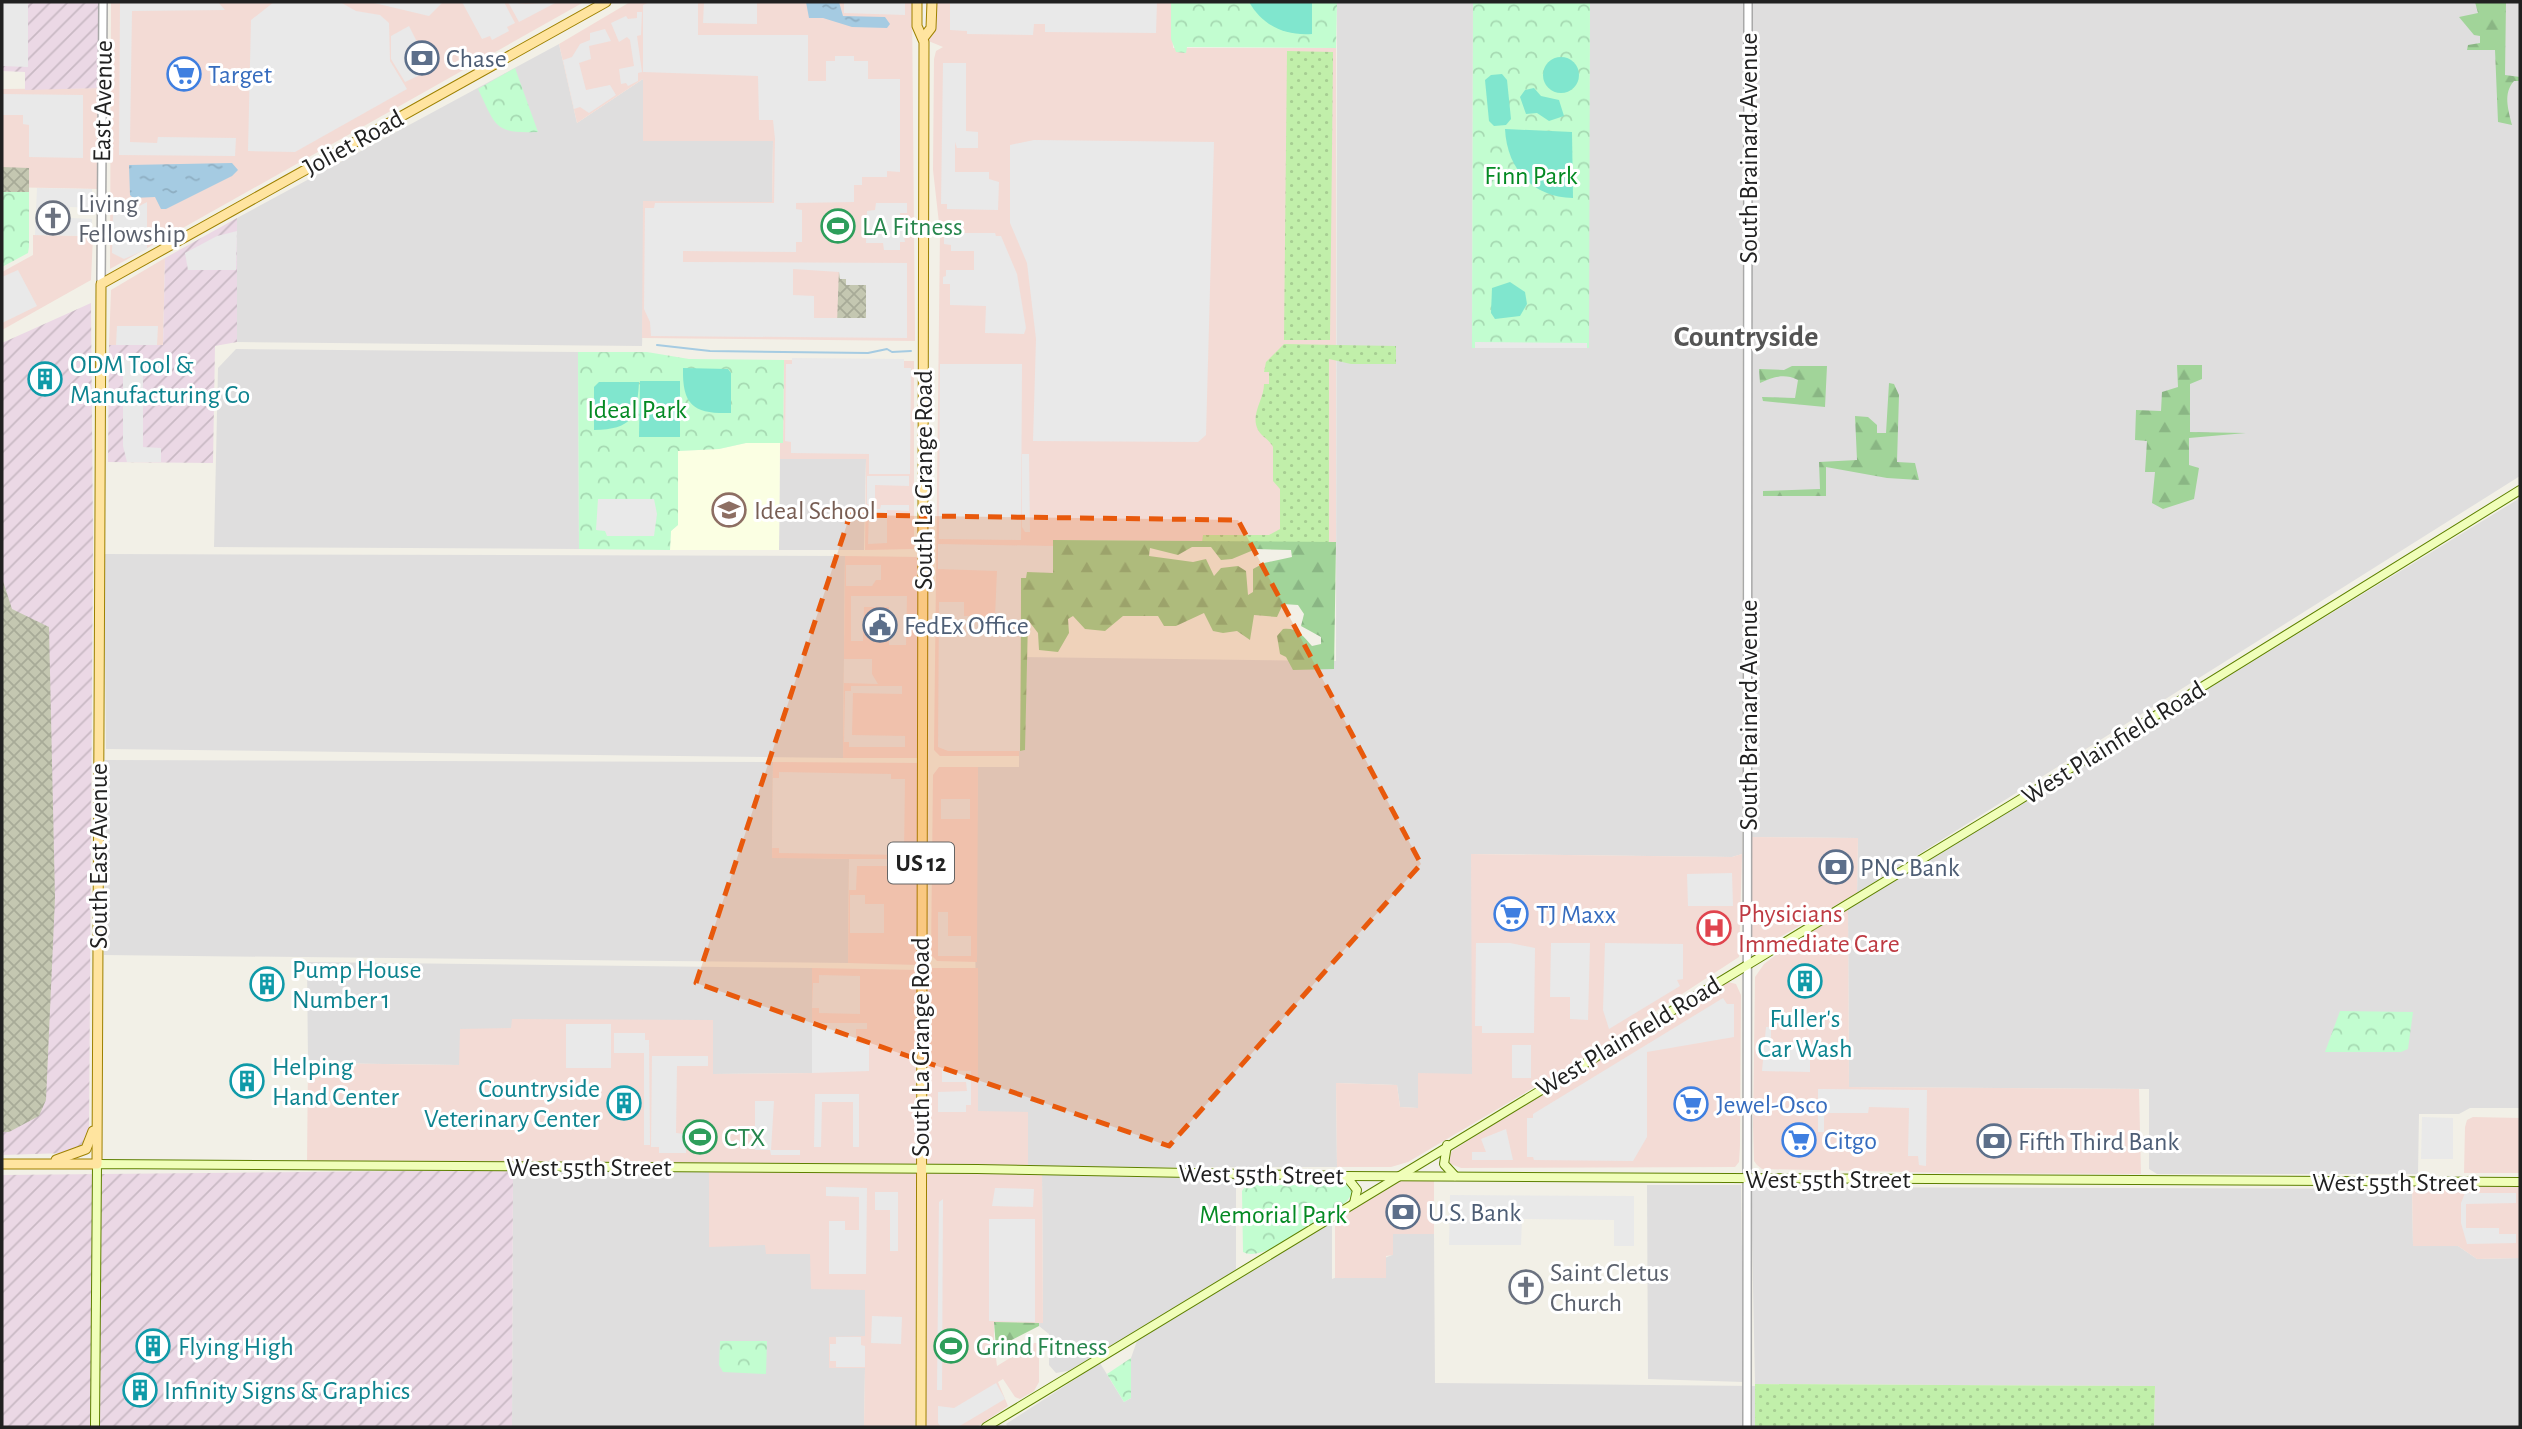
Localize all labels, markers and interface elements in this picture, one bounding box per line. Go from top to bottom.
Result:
street label: South Brainard Avenue [1736,32,1762,264]
bank icon: Chase [403,39,441,77]
street label: East Avenue [89,40,117,162]
place label: Chase [446,46,507,72]
supermarket icon: Target [165,55,203,93]
place label: Target [208,62,272,88]
street label: Joliet Road [299,105,408,181]
park label: Finn Park [1484,163,1578,189]
place label: Living Fellowship [78,191,186,247]
church icon: Living Fellowship [34,199,72,237]
sports icon: LA Fitness [819,207,857,245]
place label: LA Fitness [862,214,963,240]
district label: Countryside [1674,322,1818,352]
place label: ODM Tool & Manufacturing Co [70,352,250,408]
building icon: ODM Tool & Manufacturing Co [26,360,64,398]
street label: South La Grange Road [911,370,937,590]
park label: Ideal Park [587,397,687,423]
school or university icon: Ideal School [710,491,748,529]
place label: Ideal School [754,498,876,524]
street label: South Brainard Avenue [1736,599,1762,831]
public building icon: FedEx Office [861,606,899,644]
place label: FedEx Office [904,613,1029,639]
street label: West Plainfield Road [2018,676,2209,810]
street label: South East Avenue [86,763,112,949]
road number: US 12 [888,842,954,884]
bank icon: PNC Bank [1817,848,1855,886]
place label: PNC Bank [1860,855,1960,881]
supermarket icon: TJ Maxx [1492,895,1530,933]
place label: Physicians Immediate Care [1738,901,1900,957]
place label: TJ Maxx [1536,902,1616,928]
hospital icon: Physicians Immediate Care [1695,909,1733,947]
street label: South La Grange Road [908,937,934,1157]
place label: Pump House Number 1 [292,957,421,1013]
building icon: Fuller's Car Wash [1786,962,1824,1000]
building icon: Pump House Number 1 [248,965,286,1003]
street label: West Plainfield Road [1532,972,1725,1102]
place label: Fuller's Car Wash [1758,1006,1852,1062]
place label: Helping Hand Center [272,1054,400,1110]
building icon: Helping Hand Center [228,1062,266,1100]
place label: Countryside Veterinary Center [424,1076,601,1132]
building icon: Countryside Veterinary Center [605,1084,643,1122]
supermarket icon: Jewel-Osco [1672,1085,1710,1123]
place label: Jewel-Osco [1716,1092,1828,1118]
sports icon: CTX [681,1118,719,1156]
supermarket icon: Citgo [1780,1121,1818,1159]
bank icon: Fifth Third Bank [1975,1122,2013,1160]
place label: CTX [724,1125,765,1151]
place label: Citgo [1824,1128,1877,1154]
place label: Fifth Third Bank [2018,1129,2179,1155]
street label: West 55th Street [506,1155,672,1181]
street label: West 55th Street [1178,1161,1344,1189]
street label: West 55th Street [1745,1167,1911,1193]
street label: West 55th Street [2312,1170,2478,1196]
bank icon: U.S. Bank [1384,1193,1422,1231]
place label: U.S. Bank [1428,1200,1521,1226]
park label: Memorial Park [1199,1202,1347,1228]
place label: Saint Cletus Church [1550,1260,1669,1316]
church icon: Saint Cletus Church [1507,1268,1545,1306]
building icon: Flying High [134,1327,172,1365]
sports icon: Grind Fitness [932,1327,970,1365]
place label: Flying High [178,1334,294,1360]
place label: Grind Fitness [976,1334,1107,1360]
building icon: Infinity Signs & Graphics [121,1371,159,1409]
place label: Infinity Signs & Graphics [164,1378,410,1404]

